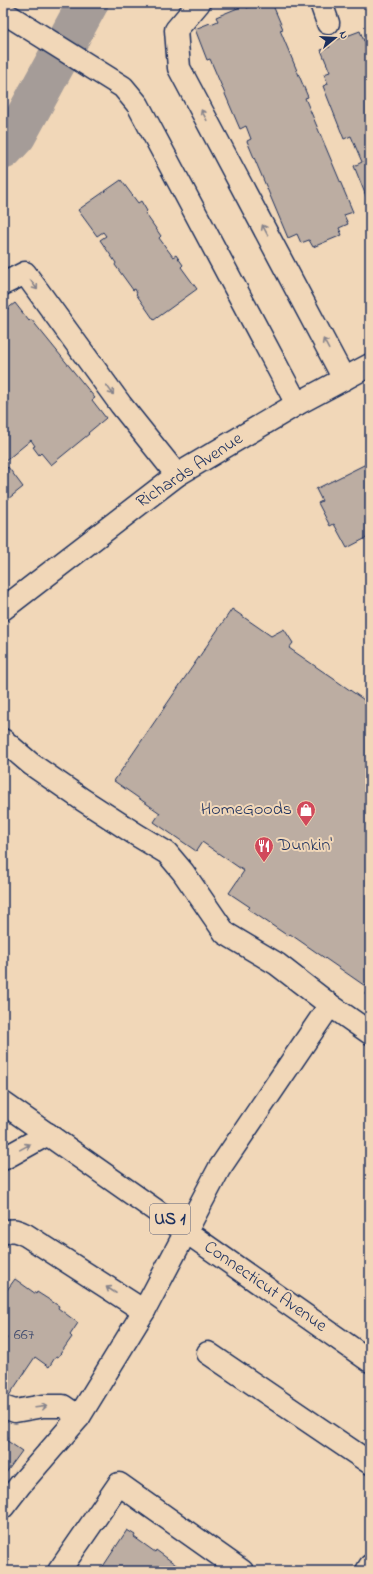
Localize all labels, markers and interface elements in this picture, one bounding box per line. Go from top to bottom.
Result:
north arrow [315,18,355,58]
text: N [335,29,352,41]
one-way arrow [200,109,207,121]
one-way arrow [261,224,268,236]
one-way arrow [29,279,38,290]
one-way arrow [322,339,329,351]
one-way arrow [106,384,114,395]
street label: Richards Avenue [131,426,249,515]
place label: HomeGoods [201,797,292,823]
shop icon: HomeGoods [295,799,317,827]
place label: Dunkin' [277,833,332,859]
restaurant icon: Dunkin' [253,835,275,863]
one-way arrow [19,1142,31,1150]
road number: US 1 [150,1204,190,1234]
street label: Connecticut Avenue [198,1235,333,1340]
one-way arrow [106,1286,117,1294]
house number: 667 [14,1323,35,1347]
one-way arrow [34,1403,47,1410]

